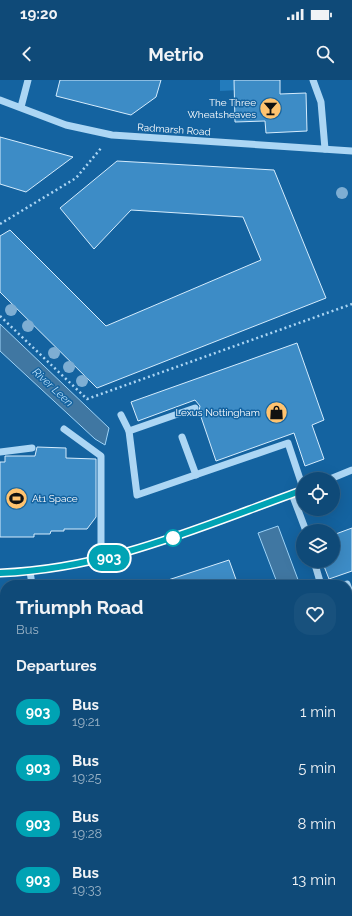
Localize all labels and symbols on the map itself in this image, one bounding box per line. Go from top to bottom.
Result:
bar icon: The Three Wheatsheaves [258,95,284,121]
place label: The Three Wheatsheaves [187,97,256,120]
street label: Radmarsh Road [137,121,211,138]
water label: River Leen [30,365,76,409]
shop icon: Lexus Nottingham [263,399,289,425]
place label: Lexus Nottingham [175,407,260,418]
sports icon: At1 Space [4,485,30,511]
place label: At1 Space [32,493,78,504]
unlabelled marker [164,529,182,547]
line badge: 903 [86,545,132,571]

